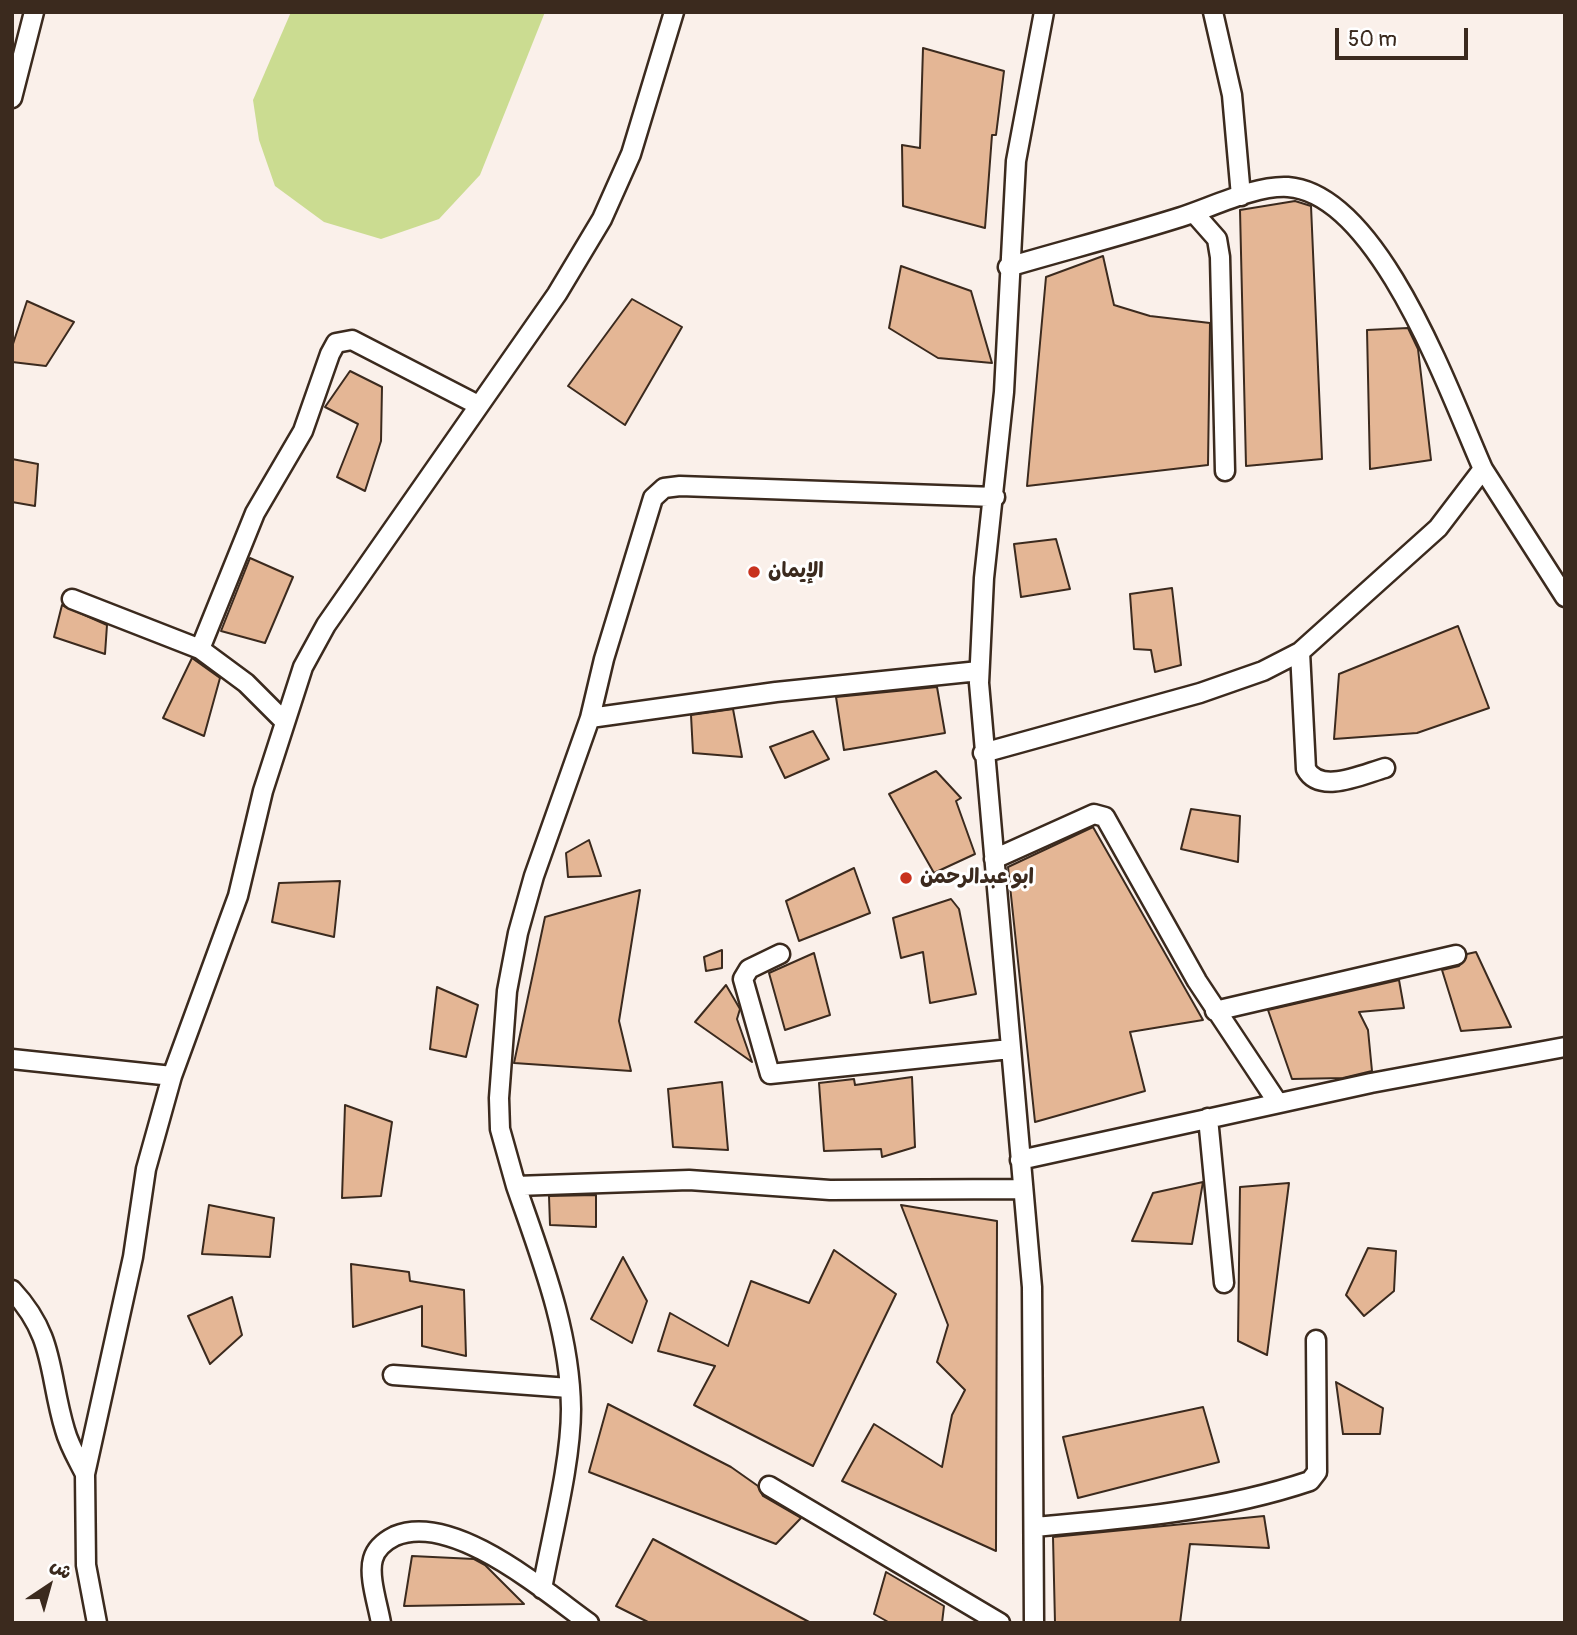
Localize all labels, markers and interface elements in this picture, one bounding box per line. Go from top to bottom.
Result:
scale bar [1339,14,1472,58]
text: 50 m [1348,26,1397,53]
place label: الإيمان [768,559,824,585]
marker: الإيمان [746,564,762,580]
place label: ابو عبدالرحمن [920,865,1034,891]
marker: ابو عبدالرحمن [898,870,914,886]
north arrow [14,1551,84,1621]
text: ش [46,1553,77,1585]

